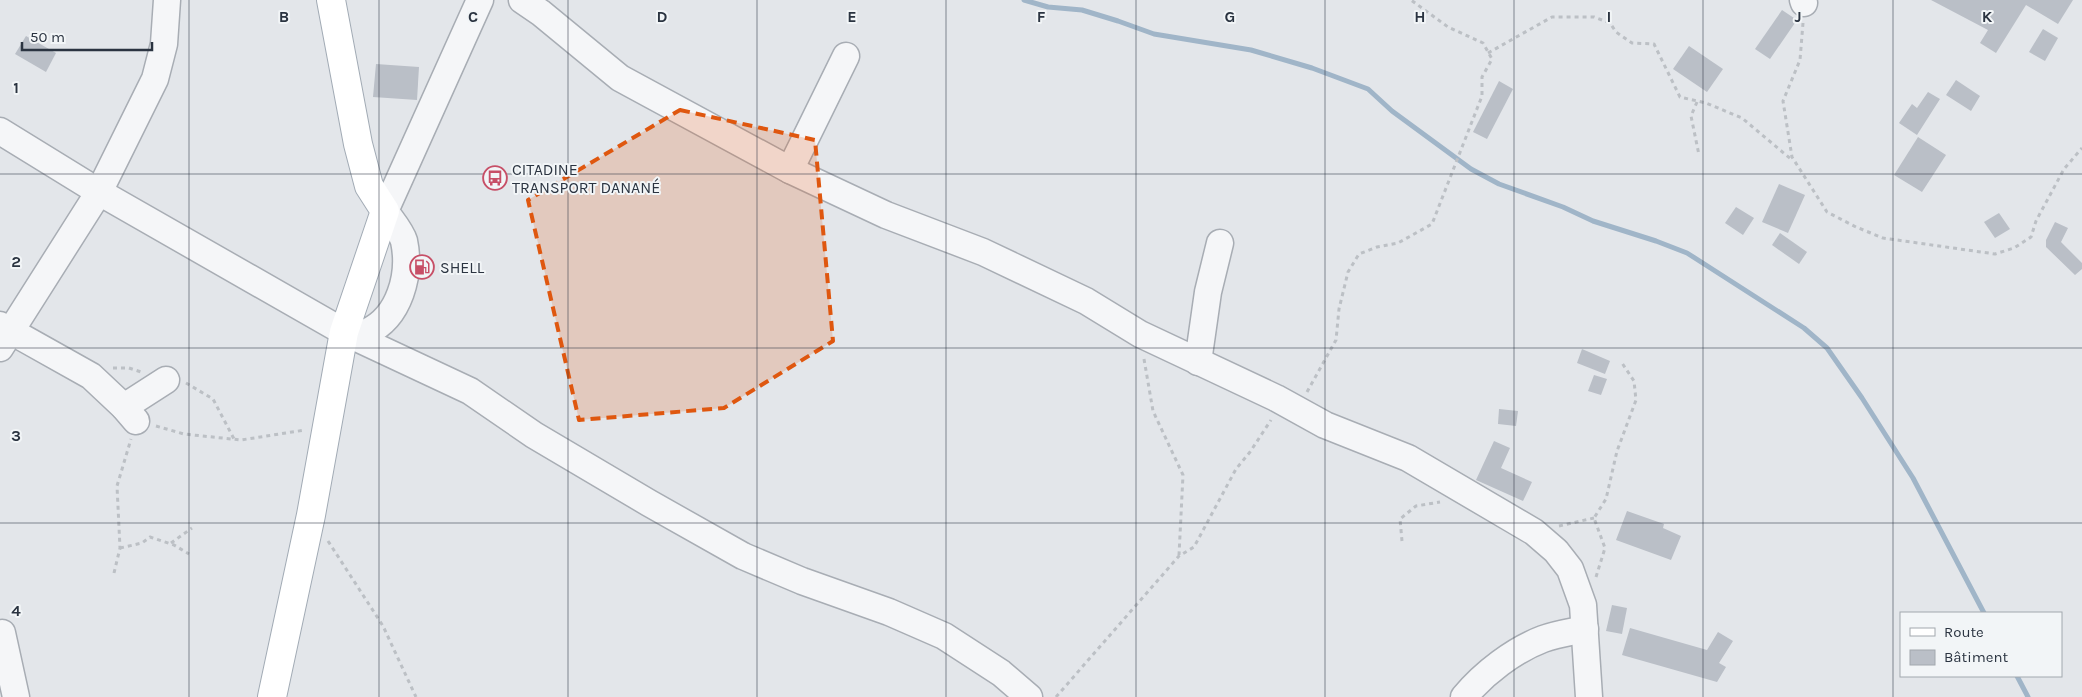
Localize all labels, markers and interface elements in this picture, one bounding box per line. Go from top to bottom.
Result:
text: B [279,7,289,26]
text: C [468,7,478,26]
text: D [657,7,668,26]
text: E [847,7,857,26]
text: F [1037,7,1046,26]
text: G [1225,7,1235,26]
text: H [1414,7,1426,26]
text: I [1607,7,1611,26]
text: J [1794,7,1802,26]
text: K [1982,7,1993,26]
scale bar [22,20,152,52]
text: 50 m [30,28,65,46]
text: 1 [13,78,19,97]
place label: CITADINE TRANSPORT DANANÉ [512,160,660,197]
bus stop icon: CITADINE TRANSPORT DANANÉ [482,165,508,191]
text: 2 [11,252,21,271]
fuel station icon: SHELL [409,254,435,280]
place label: SHELL [440,258,485,277]
text: 3 [11,426,21,445]
text: 4 [11,601,21,620]
legend [1900,612,2062,677]
text: Route [1944,623,1984,641]
text: Bâtiment [1944,648,2008,666]

